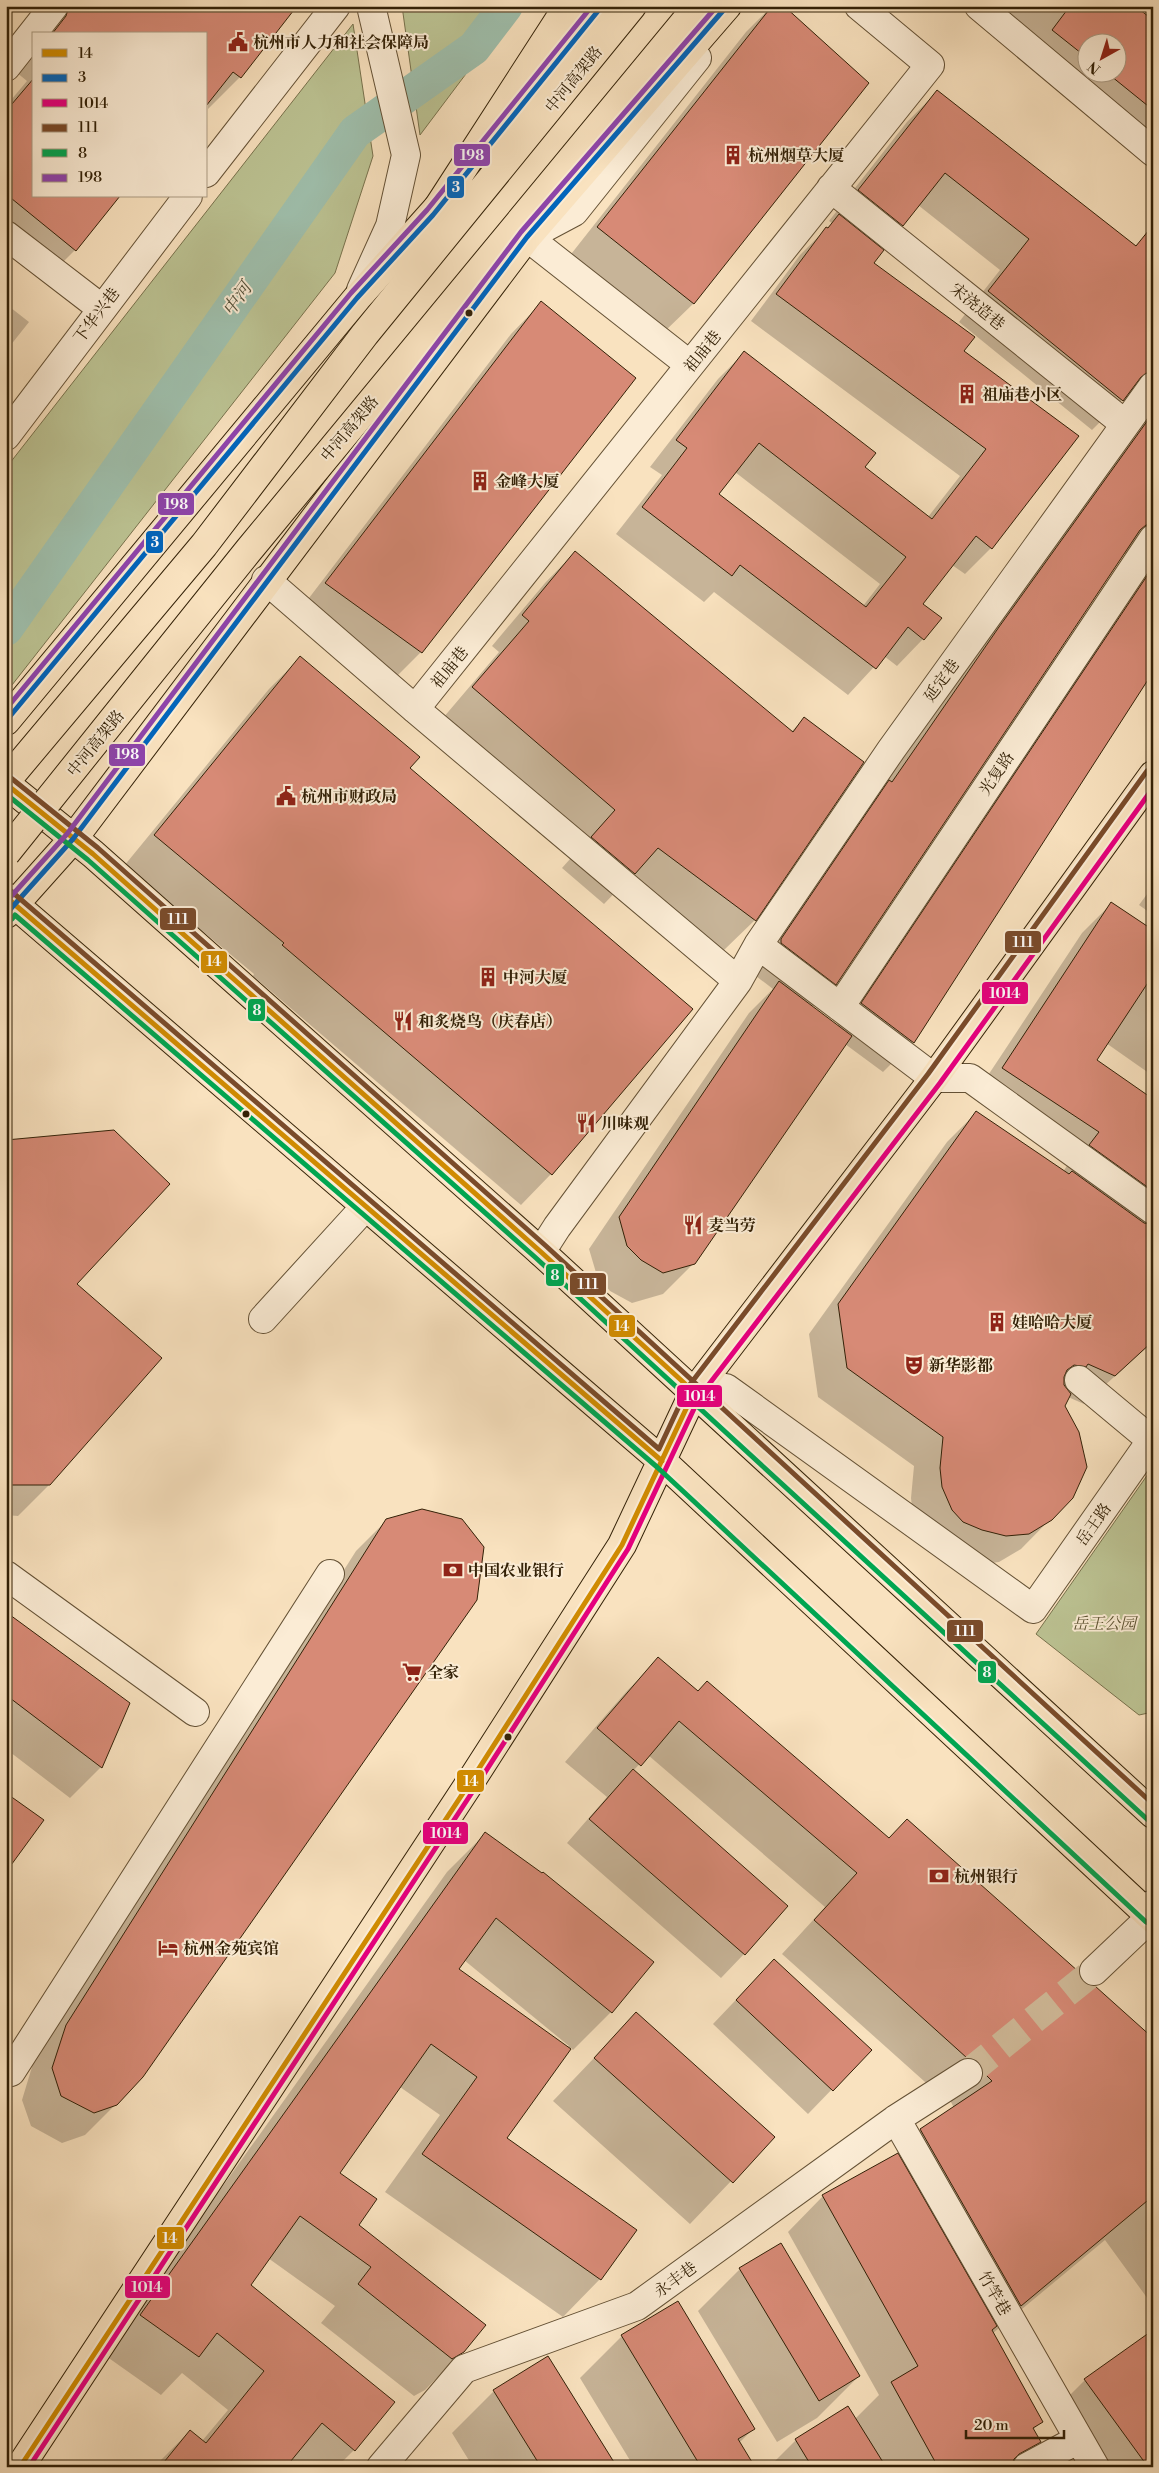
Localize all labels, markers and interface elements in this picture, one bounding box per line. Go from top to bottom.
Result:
public building icon: 杭州市人力和社会保障局 [227,31,249,53]
legend [32,32,208,198]
north arrow [1076,32,1126,82]
place label: 杭州市人力和社会保障局 [253,33,429,53]
street label: 中河高架路 [541,42,607,117]
text: 14 [78,44,93,63]
text: N [1084,57,1104,78]
text: 3 [78,68,86,87]
text: 1014 [78,94,108,113]
text: 111 [78,118,99,137]
line badge: 198 [453,143,491,167]
text: 8 [78,144,87,163]
building icon: 杭州烟草大厦 [722,144,744,166]
place label: 杭州烟草大厦 [748,146,844,166]
text: 198 [460,147,484,165]
text: 198 [78,168,102,187]
line badge: 3 [446,175,465,199]
text: 3 [452,179,460,197]
water label: 中河 [218,275,259,321]
street label: 宋浇造巷 [946,279,1009,335]
street label: 下华兴巷 [70,284,124,347]
unlabelled marker [464,308,474,318]
street label: 祖庙巷 [680,327,726,377]
building icon: 祖庙巷小区 [956,383,978,405]
place label: 祖庙巷小区 [982,385,1062,405]
street label: 中河高架路 [316,392,383,466]
building icon: 金峰大厦 [469,470,491,492]
place label: 金峰大厦 [495,472,559,492]
line badge: 198 [157,492,195,516]
text: 198 [164,496,188,514]
line badge: 3 [145,530,164,554]
text: 3 [151,534,159,552]
street label: 祖庙巷 [427,643,473,693]
street label: 延定巷 [920,655,964,706]
street label: 中河高架路 [63,706,129,781]
line badge: 198 [108,743,146,767]
text: 198 [115,746,139,764]
street label: 光复路 [975,748,1019,799]
public building icon: 杭州市财政局 [275,785,297,807]
place label: 杭州市财政局 [301,787,397,807]
line badge: 111 [159,907,197,931]
text: 111 [167,911,189,929]
line badge: 111 [1004,930,1042,954]
text: 111 [1012,934,1034,952]
line badge: 14 [200,950,228,974]
text: 14 [206,953,222,971]
building icon: 中河大厦 [477,966,499,988]
place label: 中河大厦 [503,968,567,988]
line badge: 1014 [981,981,1029,1005]
text: 1014 [989,985,1021,1003]
line badge: 8 [247,998,266,1022]
text: 8 [253,1002,262,1020]
restaurant icon: 和炙烧鸟（庆春店） [392,1010,414,1032]
place label: 和炙烧鸟（庆春店） [418,1012,562,1032]
unlabelled marker [241,1109,251,1119]
restaurant icon: 川味观 [575,1112,597,1134]
place label: 川味观 [601,1114,649,1134]
restaurant icon: 麦当劳 [682,1214,704,1236]
place label: 麦当劳 [708,1216,756,1236]
line badge: 8 [545,1263,565,1287]
text: 8 [551,1267,560,1285]
line badge: 111 [569,1272,607,1296]
text: 111 [577,1276,599,1294]
building icon: 娃哈哈大厦 [986,1311,1008,1333]
place label: 娃哈哈大厦 [1012,1313,1092,1333]
line badge: 14 [608,1314,636,1338]
text: 14 [614,1318,630,1336]
theatre icon: 新华影都 [903,1354,925,1376]
place label: 新华影都 [929,1356,993,1376]
line badge: 1014 [676,1384,723,1408]
text: 1014 [684,1388,716,1406]
street label: 岳王路 [1072,1499,1116,1550]
bank icon: 中国农业银行 [442,1559,464,1581]
place label: 中国农业银行 [468,1561,564,1581]
park label: 岳王公园 [1072,1614,1139,1634]
line badge: 111 [946,1619,984,1643]
text: 111 [954,1623,976,1641]
line badge: 8 [977,1660,997,1684]
supermarket icon: 全家 [401,1661,423,1683]
place label: 全家 [427,1663,459,1683]
text: 8 [983,1664,992,1682]
unlabelled marker [503,1732,513,1742]
line badge: 14 [456,1769,485,1793]
text: 14 [463,1773,479,1791]
line badge: 1014 [422,1821,469,1845]
text: 1014 [430,1825,462,1843]
bank icon: 杭州银行 [928,1865,950,1887]
place label: 杭州银行 [954,1867,1018,1887]
hotel icon: 杭州金苑宾馆 [157,1937,179,1959]
place label: 杭州金苑宾馆 [183,1939,279,1959]
line badge: 14 [156,2226,185,2250]
text: 14 [162,2230,178,2248]
street label: 永丰巷 [650,2258,701,2302]
street label: 竹竿巷 [973,2268,1015,2319]
line badge: 1014 [124,2275,171,2299]
text: 1014 [131,2279,163,2297]
scale bar [966,2408,1064,2440]
text: 20 m [974,2416,1009,2435]

